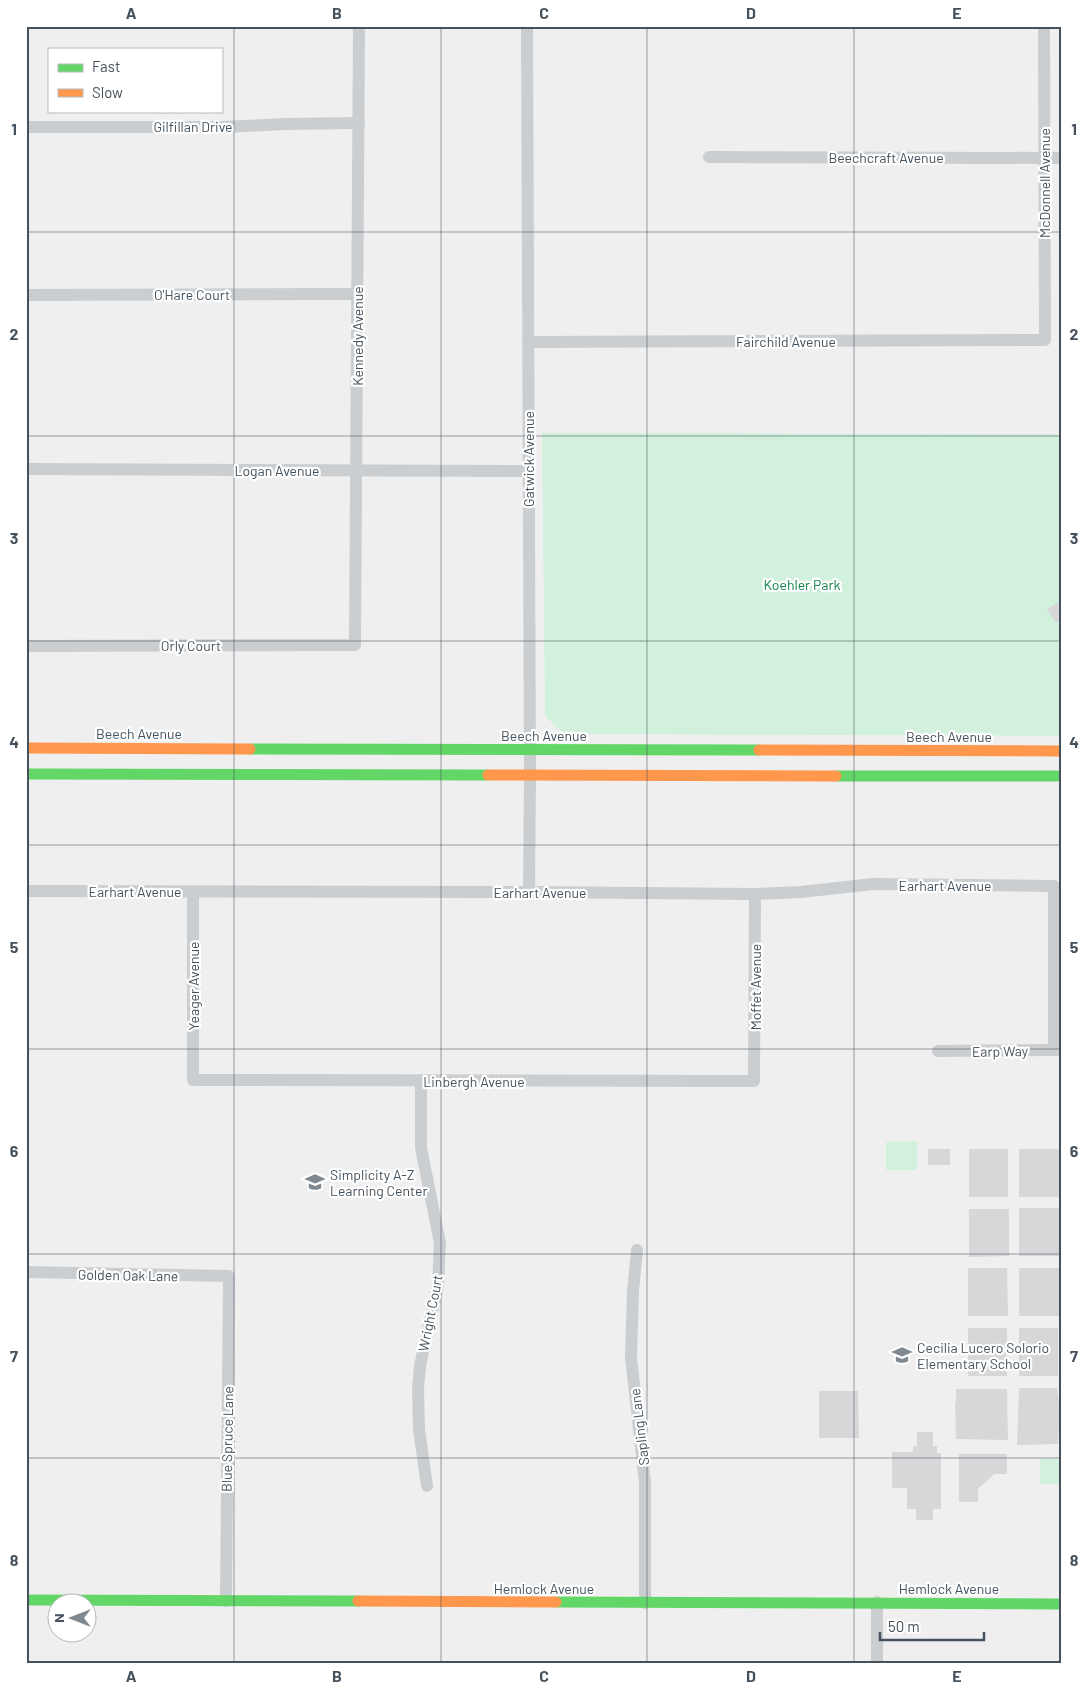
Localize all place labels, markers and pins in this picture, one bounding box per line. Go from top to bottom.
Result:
place label: Simplicity A-Z Learning Center [330,1166,427,1199]
school or university icon: Simplicity A-Z Learning Center [304,1171,326,1193]
place label: Cecilia Lucero Solorio Elementary School [917,1339,1049,1372]
school or university icon: Cecilia Lucero Solorio Elementary School [891,1344,913,1366]

